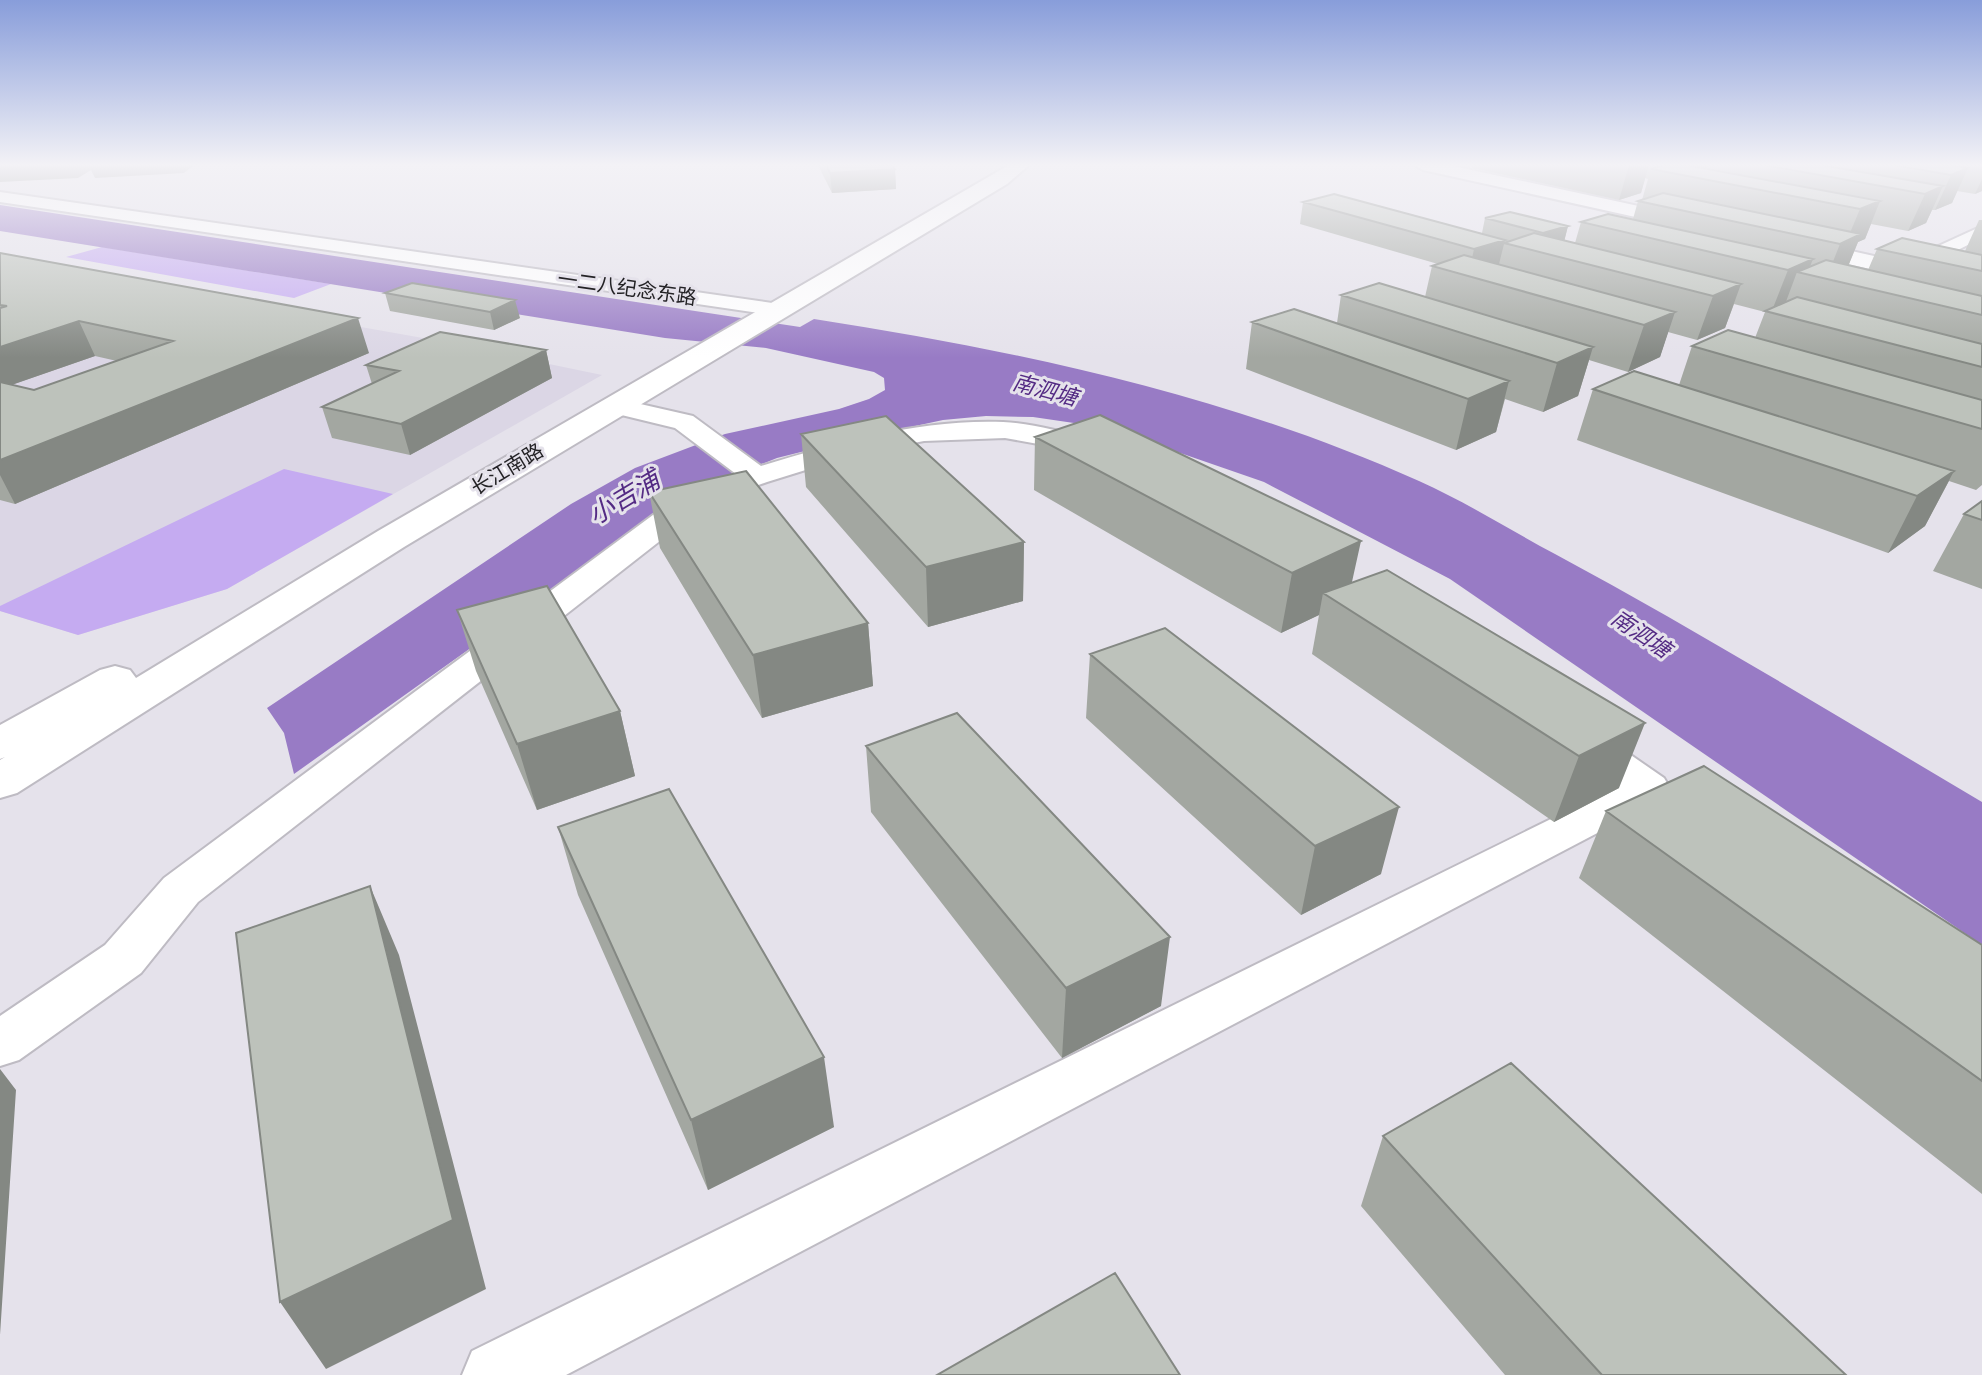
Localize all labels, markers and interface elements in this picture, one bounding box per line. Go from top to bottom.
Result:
street label: 一二八纪念东路 [556,266,698,310]
water label: 南泗塘 [1010,368,1084,413]
street label: 长江南路 [467,438,547,500]
water label: 小吉浦 [583,463,669,531]
water label: 南泗塘 [1606,604,1679,666]

